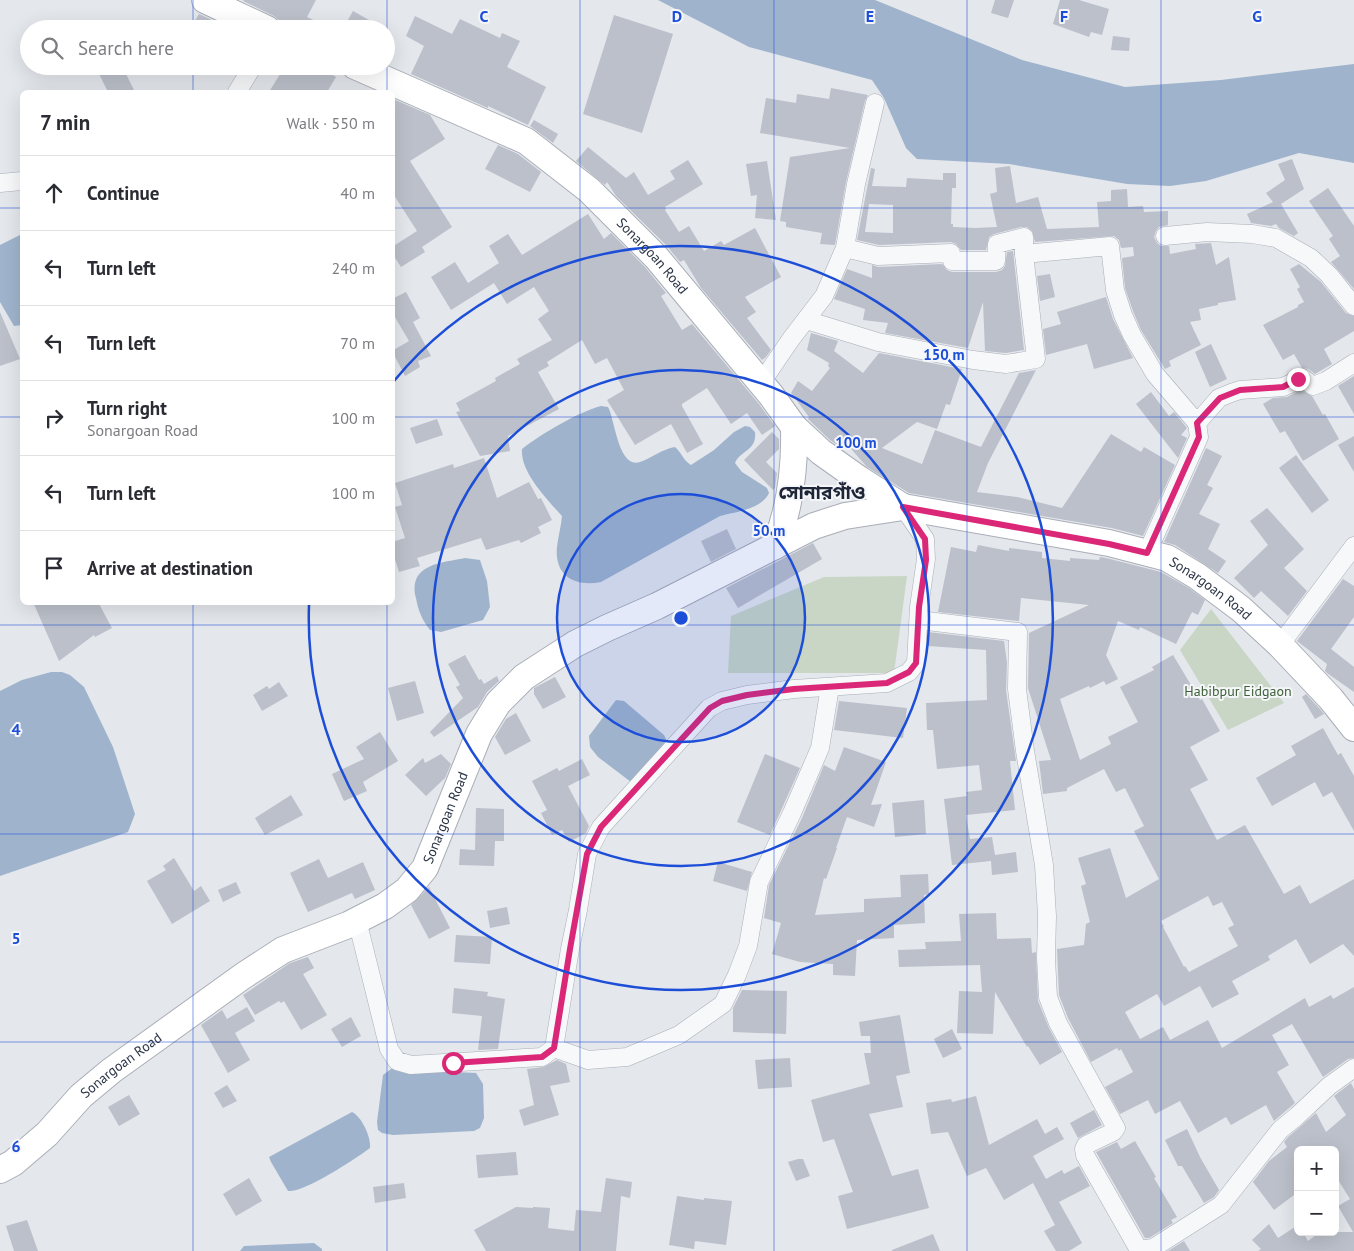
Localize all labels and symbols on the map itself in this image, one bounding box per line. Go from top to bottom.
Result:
text: C [480,6,489,26]
text: D [672,6,682,26]
text: E [866,6,874,26]
text: F [1060,6,1068,26]
text: G [1252,6,1262,26]
street label: Sonargoan Road [613,214,692,298]
text: 150 m [923,345,965,364]
route end [1287,368,1310,391]
text: 100 m [835,433,877,452]
district label: সোনারগাঁও [779,480,865,504]
text: 50 m [753,521,785,540]
street label: Sonargoan Road [1166,553,1256,624]
centre of rings [672,609,690,627]
park label: Habibpur Eidgaon [1184,682,1292,700]
text: 4 [11,719,21,739]
street label: Sonargoan Road [419,769,472,866]
text: 5 [11,928,21,948]
street label: Sonargoan Road [77,1029,165,1102]
route start [442,1052,465,1075]
text: 6 [11,1136,21,1156]

